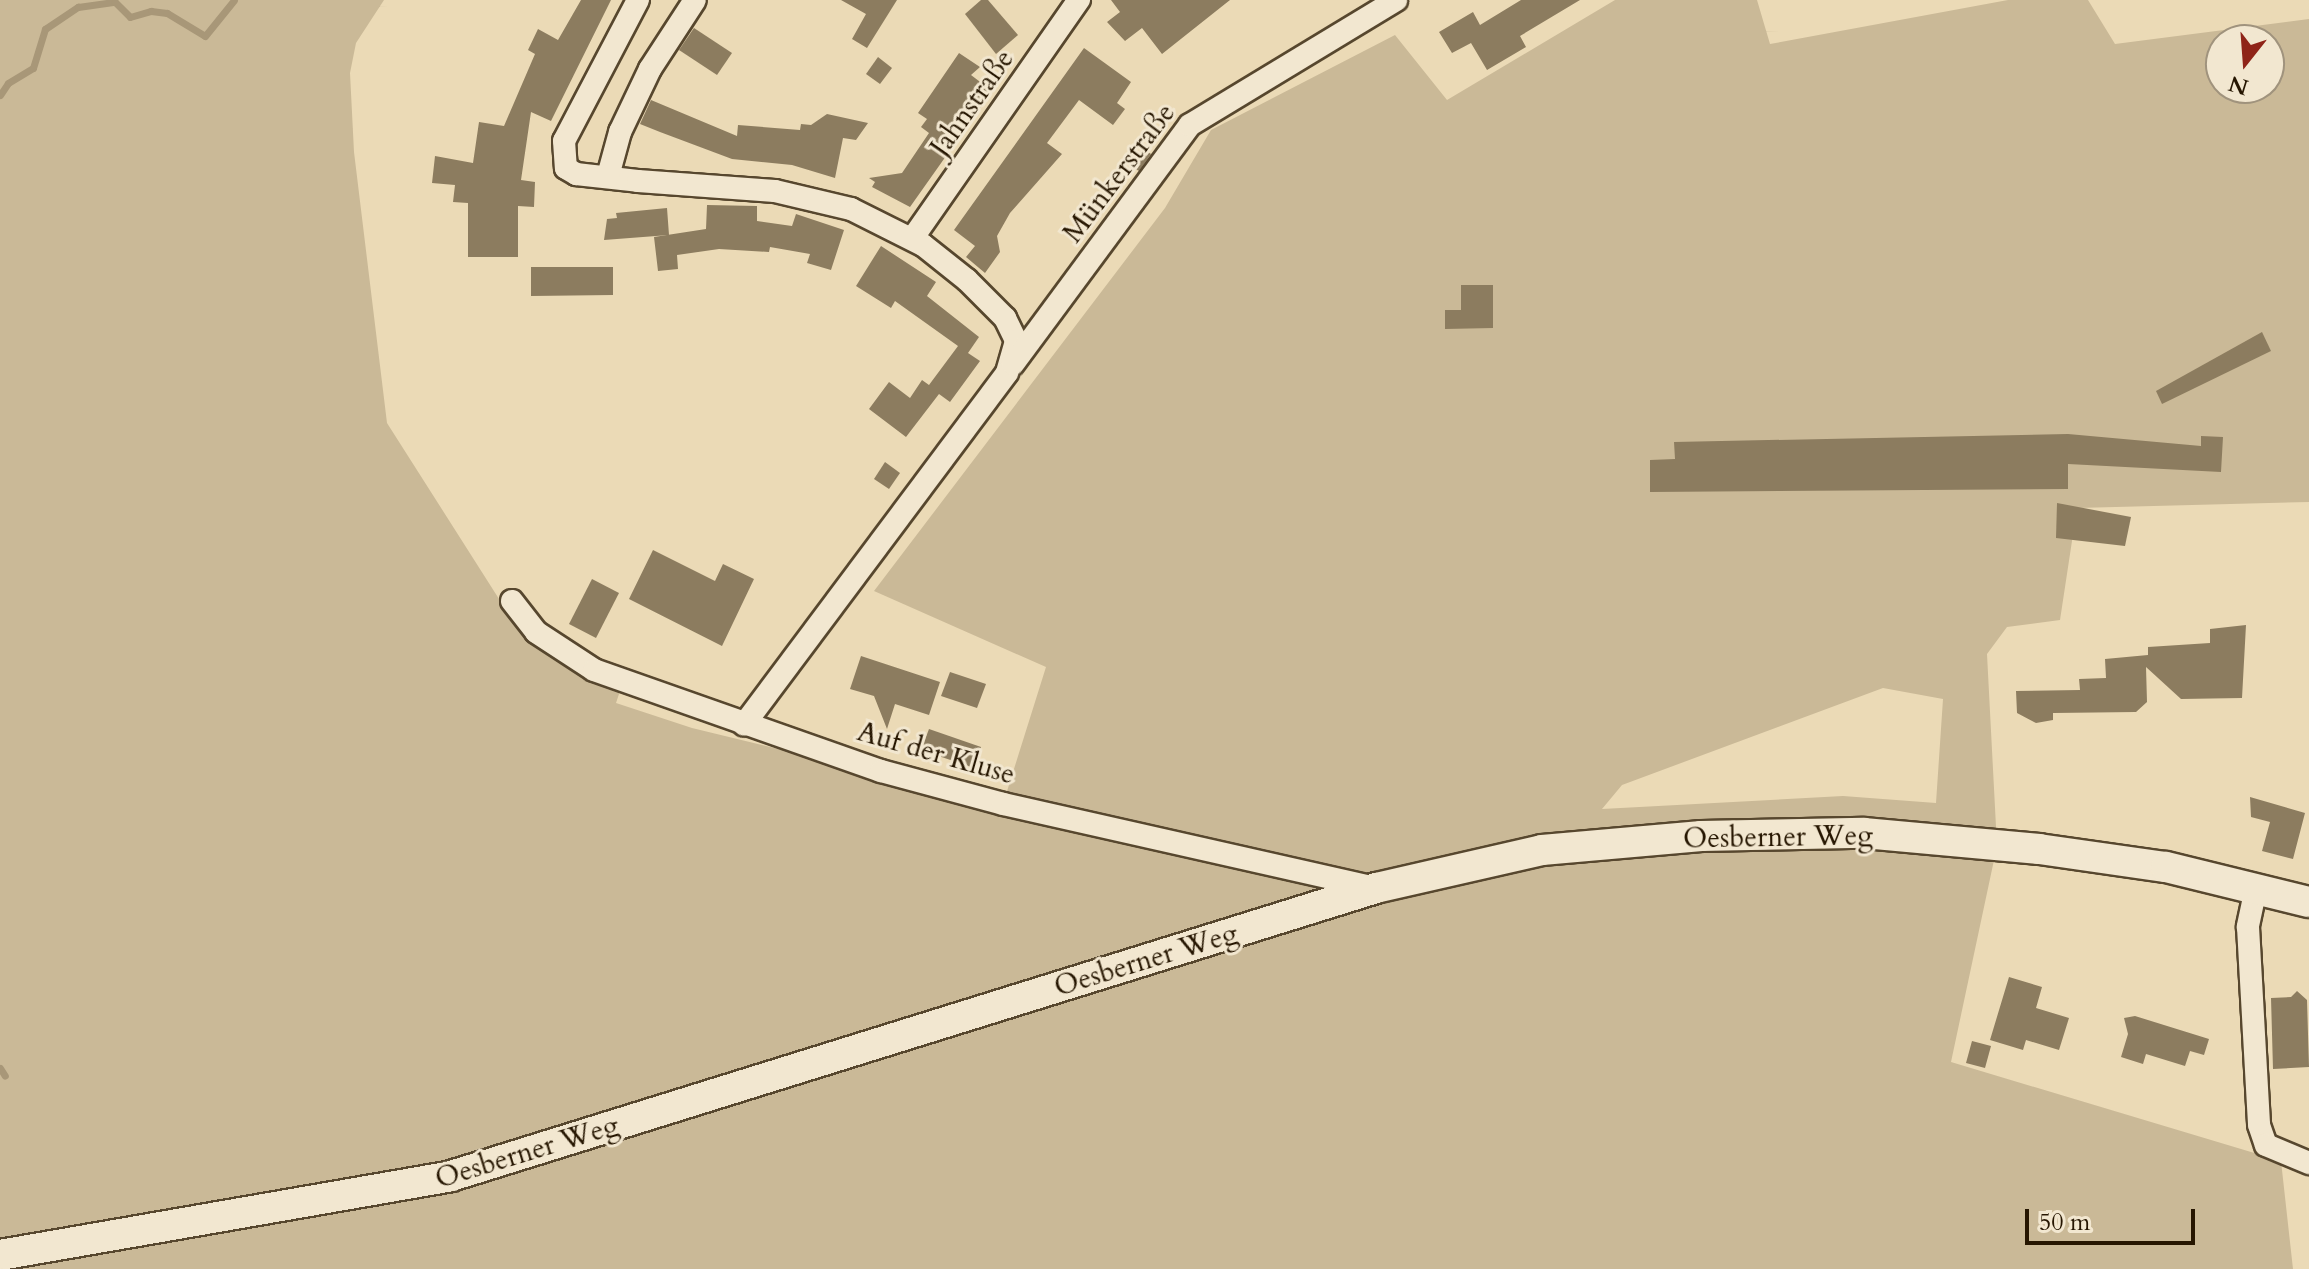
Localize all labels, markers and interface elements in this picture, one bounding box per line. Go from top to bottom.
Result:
north arrow [2205,24,2285,104]
street label: Jahnstraße [923,43,1021,163]
text: N [2225,68,2252,102]
street label: Münkerstraße [1056,97,1182,249]
street label: Auf der Kluse [853,715,1019,791]
street label: Oesberner Weg [1683,819,1873,855]
street label: Oesberner Weg [1050,916,1242,1004]
street label: Oesberner Weg [431,1108,623,1196]
scale bar [2029,1193,2199,1243]
text: 50 m [2039,1206,2090,1239]

